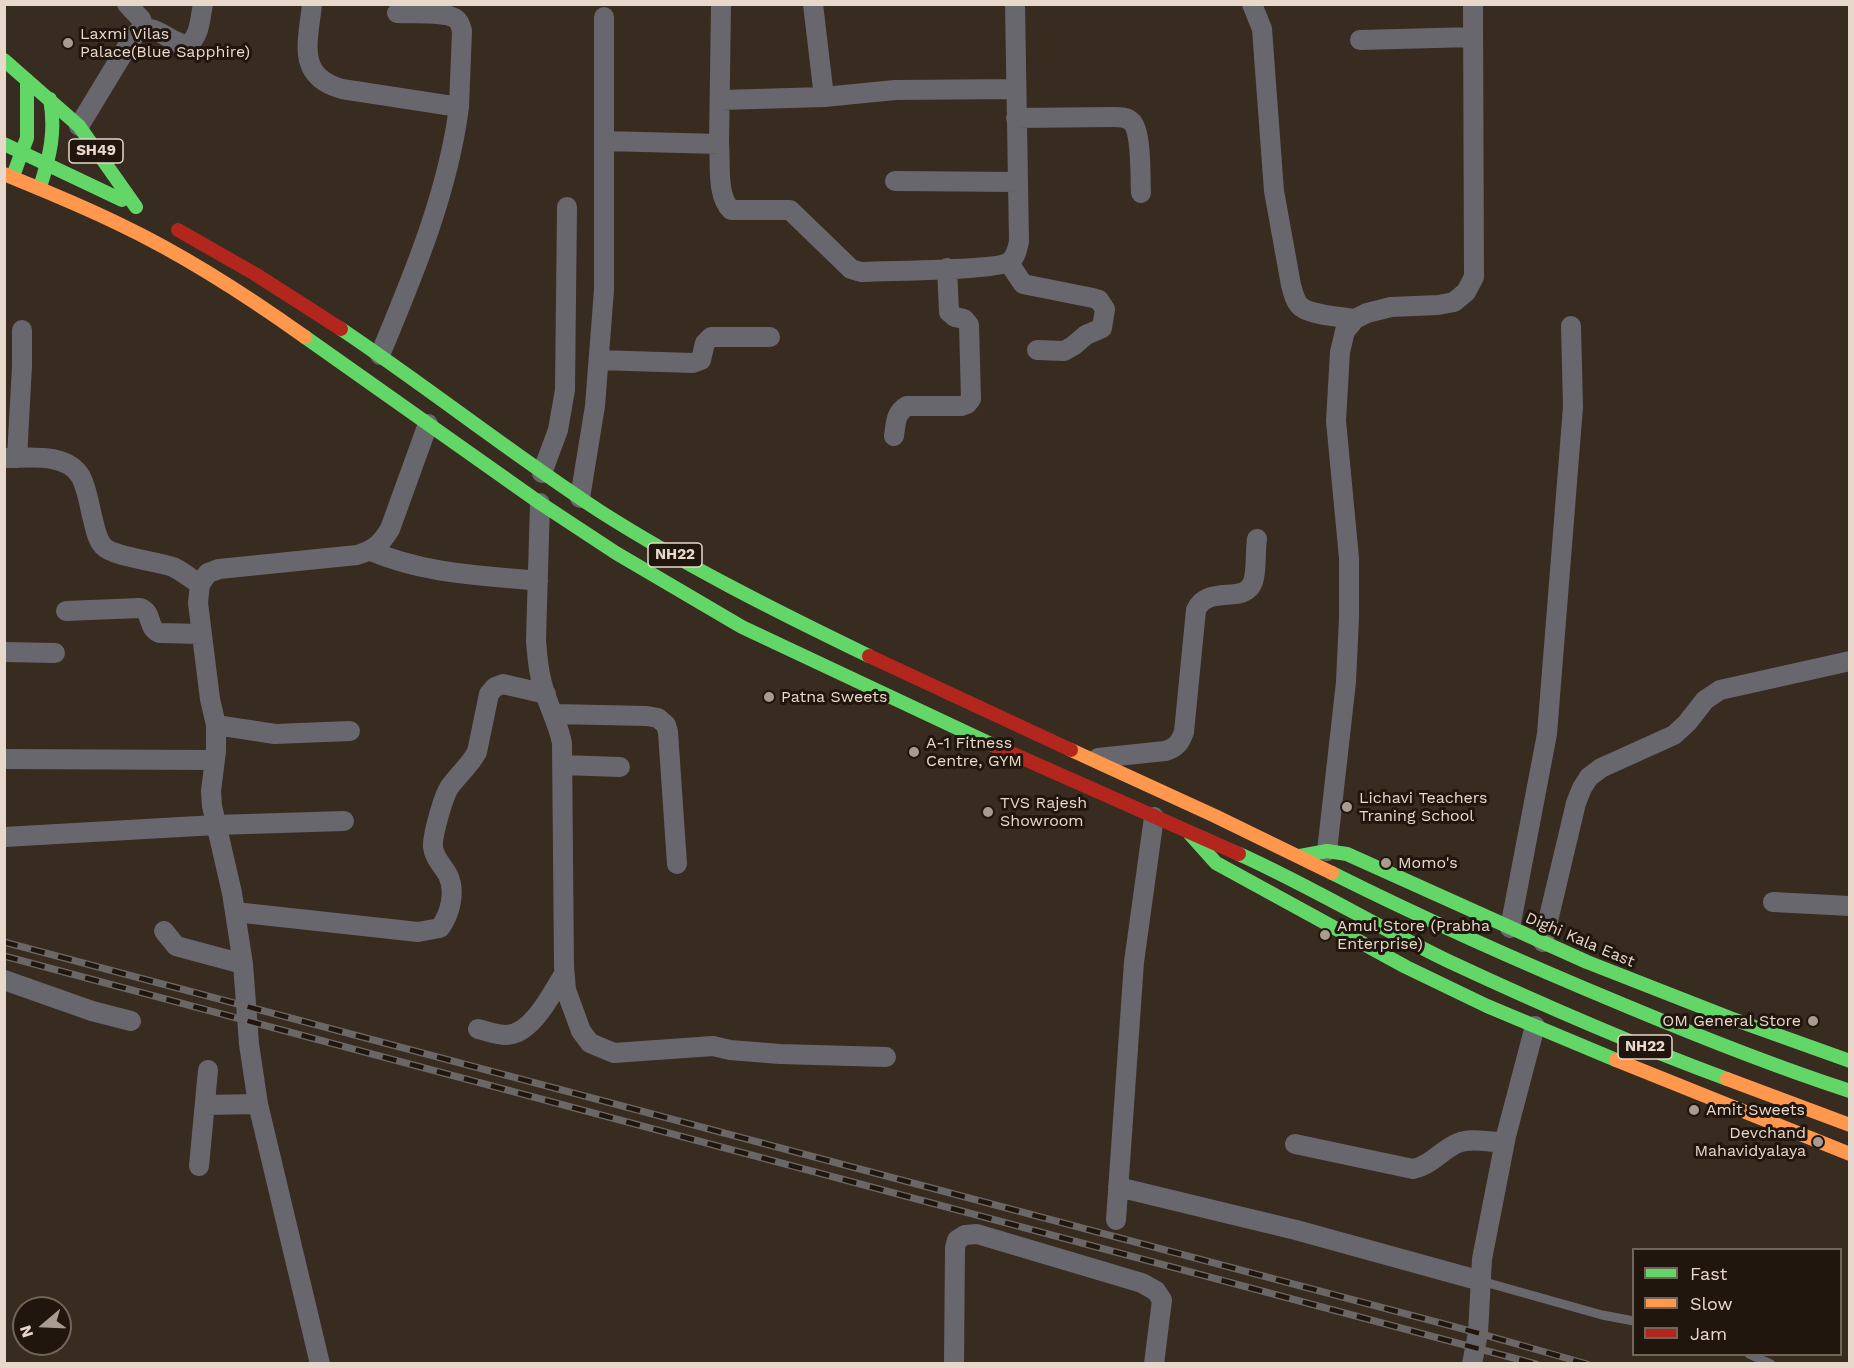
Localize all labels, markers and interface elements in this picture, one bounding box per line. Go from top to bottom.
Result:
place label: Laxmi Vilas Palace(Blue Sapphire) [80,24,250,62]
marker: Laxmi Vilas Palace(Blue Sapphire) [61,36,75,50]
road number: SH49 [69,139,123,163]
road number: NH22 [648,543,702,567]
place label: Patna Sweets [781,687,887,707]
marker: Patna Sweets [762,690,776,704]
place label: A-1 Fitness Centre, GYM [926,733,1022,771]
marker: A-1 Fitness Centre, GYM [907,745,921,759]
place label: Lichavi Teachers Traning School [1359,788,1487,826]
place label: TVS Rajesh Showroom [1000,793,1087,831]
marker: Lichavi Teachers Traning School [1340,800,1354,814]
marker: TVS Rajesh Showroom [981,805,995,819]
place label: Momo's [1398,853,1458,873]
marker: Momo's [1379,856,1393,870]
street label: Dighi Kala East [1522,908,1638,972]
place label: Amul Store (Prabha Enterprise) [1337,916,1490,954]
marker: Amul Store (Prabha Enterprise) [1318,928,1332,942]
place label: OM General Store [1662,1011,1801,1031]
marker: OM General Store [1806,1014,1820,1028]
road number: NH22 [1618,1035,1672,1059]
place label: Amit Sweets [1706,1100,1805,1120]
marker: Amit Sweets [1687,1103,1701,1117]
place label: Devchand Mahavidyalaya [1694,1123,1806,1161]
marker: Devchand Mahavidyalaya [1811,1135,1825,1149]
legend [1632,1248,1842,1356]
text: Fast [1690,1263,1727,1284]
text: Slow [1690,1293,1733,1314]
north arrow [12,1296,72,1356]
text: N [15,1323,37,1340]
text: Jam [1690,1323,1727,1344]

